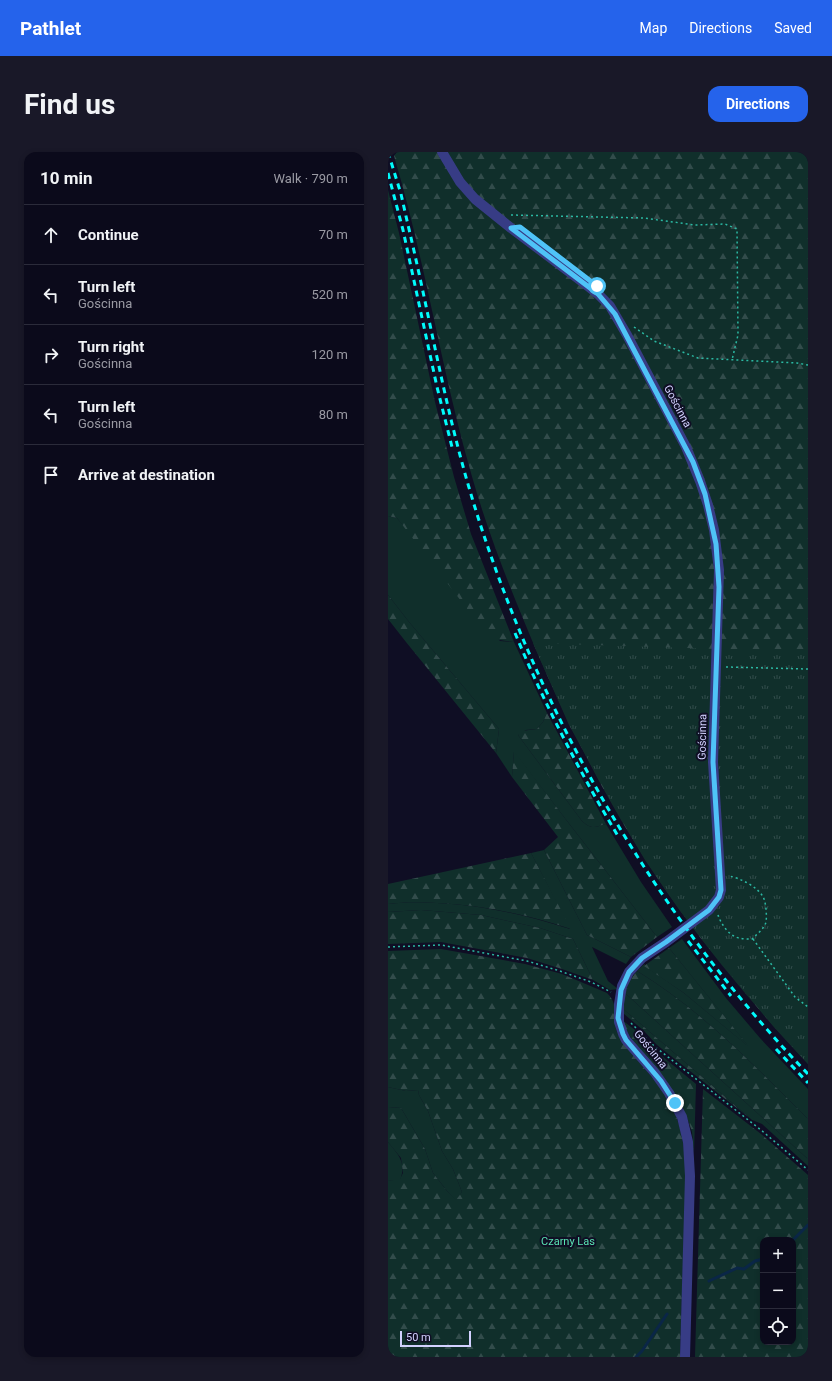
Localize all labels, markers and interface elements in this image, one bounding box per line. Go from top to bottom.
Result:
text: Pathlet [20,17,81,40]
text: Map [640,20,667,36]
text: Directions [689,20,752,36]
text: Saved [774,20,812,36]
button: Directions [708,86,808,122]
text: Find us [24,88,115,121]
text: 10 min [40,168,93,188]
text: Walk · 790 m [273,171,348,186]
icon: ahead [40,224,62,246]
text: Continue [78,226,139,244]
text: 70 m [319,227,348,242]
route start [588,277,606,295]
text: Turn left [78,278,135,296]
icon: left [40,284,62,306]
text: 520 m [311,287,348,302]
text: Gościnna [78,296,132,311]
text: Turn right [78,338,144,356]
icon: right [40,344,62,366]
text: 120 m [311,347,348,362]
text: Gościnna [78,356,132,371]
street label: Gościnna [661,383,694,430]
text: Turn left [78,398,135,416]
icon: left [40,404,62,426]
text: 80 m [319,407,348,422]
text: Gościnna [78,416,132,431]
icon: arrive [40,464,62,486]
text: Arrive at destination [78,466,215,484]
street label: Gościnna [696,714,709,760]
street label: Gościnna [631,1027,670,1071]
route end [666,1094,684,1112]
park label: Czarny Las [541,1235,595,1248]
map controls [760,1237,796,1345]
button: + [760,1237,796,1273]
button: − [760,1273,796,1309]
button: locate [760,1309,796,1345]
scale bar [400,1329,471,1348]
text: 50 m [406,1331,431,1344]

